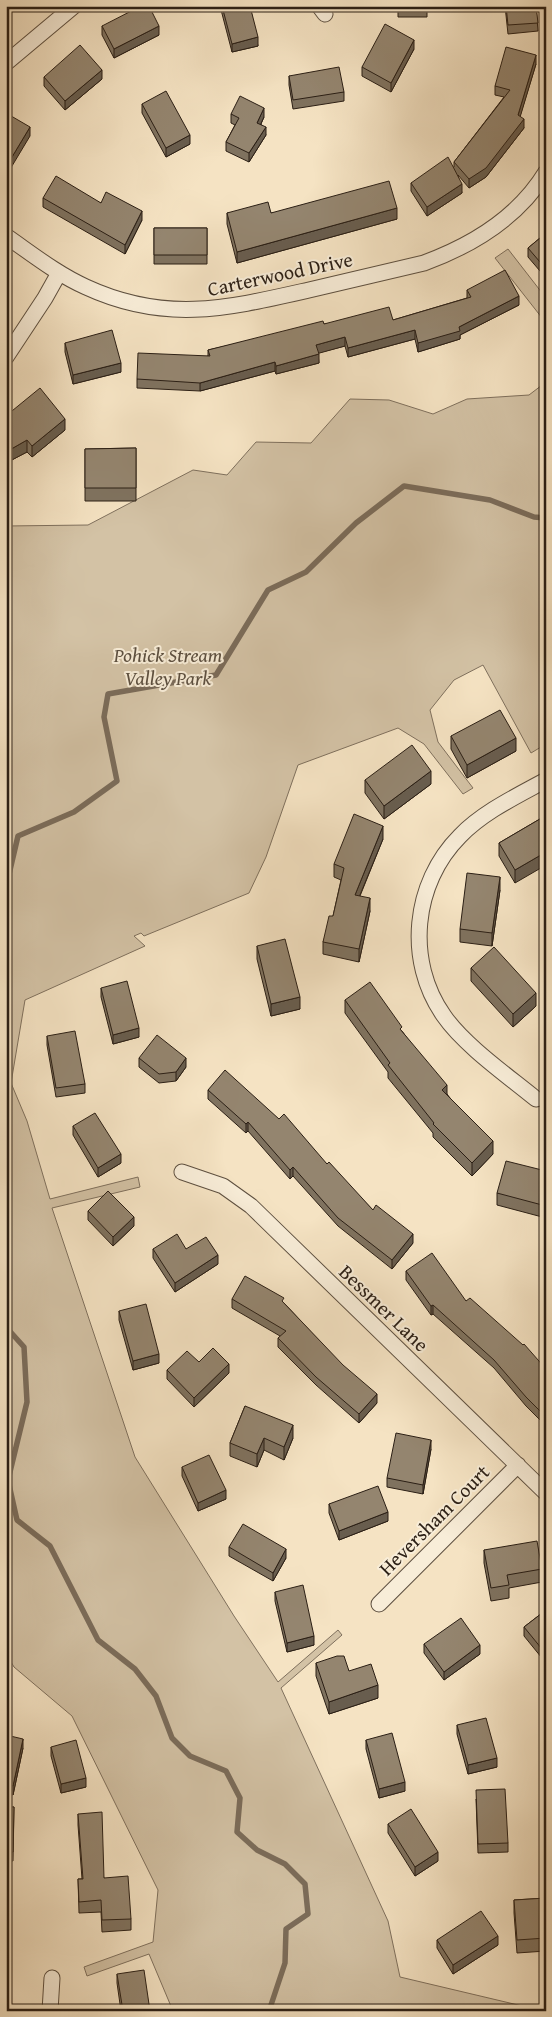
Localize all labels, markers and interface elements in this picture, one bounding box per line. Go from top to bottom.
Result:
street label: Carterwood Drive [205,244,355,303]
park label: Pohick Stream Valley Park [113,640,223,692]
street label: Bessmer Lane [333,1257,436,1358]
street label: Heversham Court [372,1458,496,1582]

